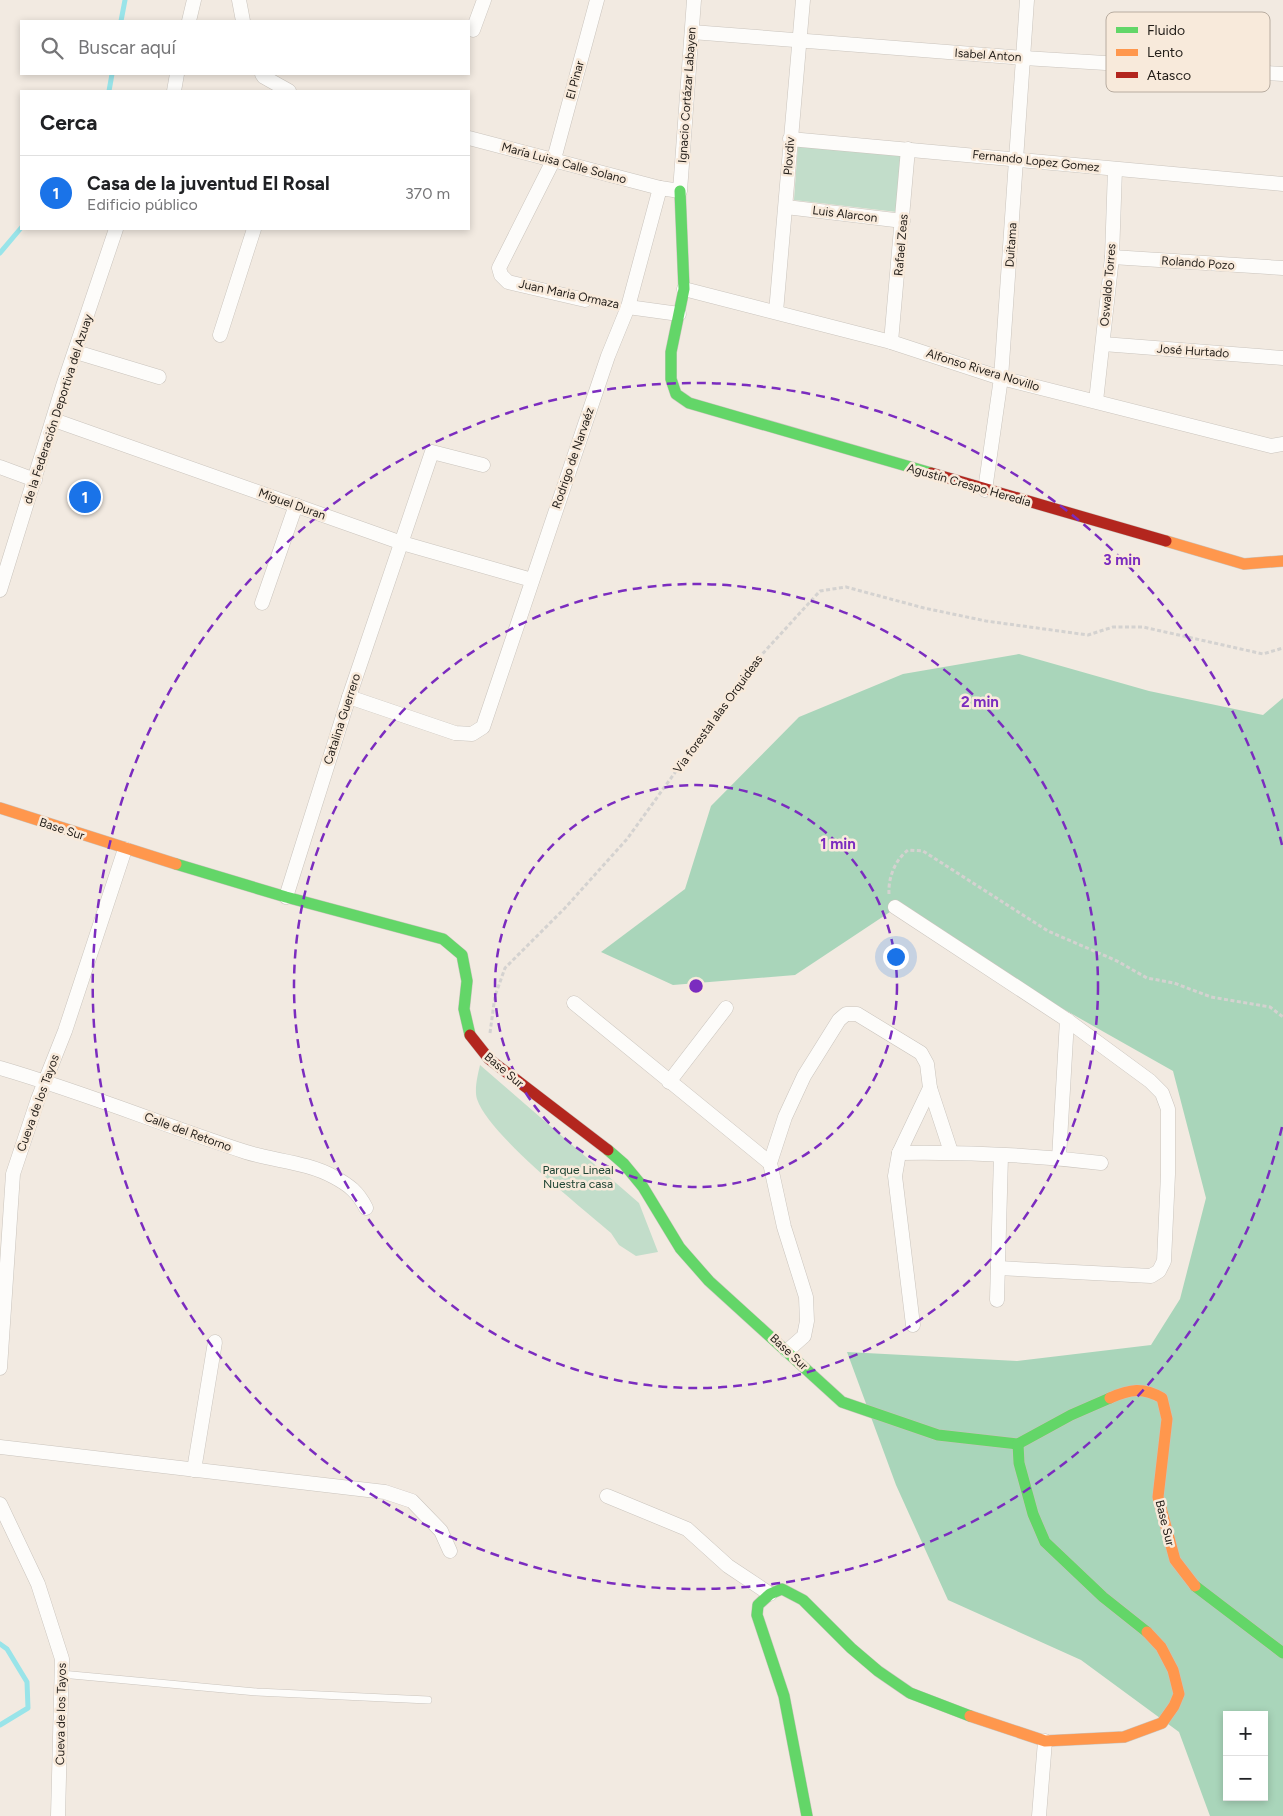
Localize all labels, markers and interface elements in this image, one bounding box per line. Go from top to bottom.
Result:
legend [1106,12,1270,92]
search box [20,20,470,75]
text: Fluido [1147,22,1185,39]
street label: Ignacio Cortázar Labayen [675,26,699,164]
icon: search [38,34,66,62]
text: Buscar aquí [78,36,176,59]
text: Lento [1147,44,1183,61]
street label: Isabel Anton [954,46,1022,64]
street label: El Pinar [563,59,587,101]
text: Atasco [1147,67,1191,84]
text: Cerca [40,110,97,135]
street label: Plovdiv [781,136,797,176]
street label: María Luisa Calle Solano [500,140,628,186]
street label: Fernando Lopez Gomez [972,147,1100,175]
text: Casa de la juventud El Rosal [87,172,330,195]
text: 1 [53,184,59,203]
text: 370 m [405,184,450,203]
text: Edificio público [87,195,198,214]
street label: Luis Alarcon [812,203,879,225]
street label: Rafael Zeas [891,213,911,277]
street label: Duitama [1002,222,1020,268]
street label: Oswaldo Torres [1097,243,1119,327]
street label: Rolando Pozo [1161,253,1235,273]
street label: Juan Maria Ormaza [517,276,621,312]
street label: de la Federación Deportiva del Azuay [21,312,96,506]
street label: José Hurtado [1156,341,1230,361]
street label: Alfonso Rivera Novillo [925,346,1041,394]
street label: Rodrigo de Narvaéz [549,406,597,510]
street label: Agustín Crespo Heredia [905,461,1033,509]
pin: 1 [69,478,101,516]
street label: Miguel Duran [256,485,328,523]
text: 3 min [1103,551,1141,569]
street label: Via forestal alas Orquideas [670,652,766,776]
street label: Catalina Guerrero [321,672,363,766]
text: 2 min [961,693,999,711]
street label: Base Sur [38,815,86,843]
text: 1 min [820,835,856,853]
your location [883,944,909,970]
centre of rings [687,977,705,995]
street label: Base Sur [482,1050,526,1090]
street label: Cueva de los Tayos [14,1052,62,1153]
street label: Calle del Retorno [142,1110,234,1154]
park label: Parque Lineal Nuestra casa [542,1163,614,1191]
street label: Base Sur [767,1331,811,1373]
street label: Base Sur [1153,1499,1177,1547]
street label: Cueva de los Tayos [53,1662,69,1765]
map controls [1223,1711,1268,1801]
button: + [1223,1711,1268,1756]
button: − [1223,1756,1268,1801]

